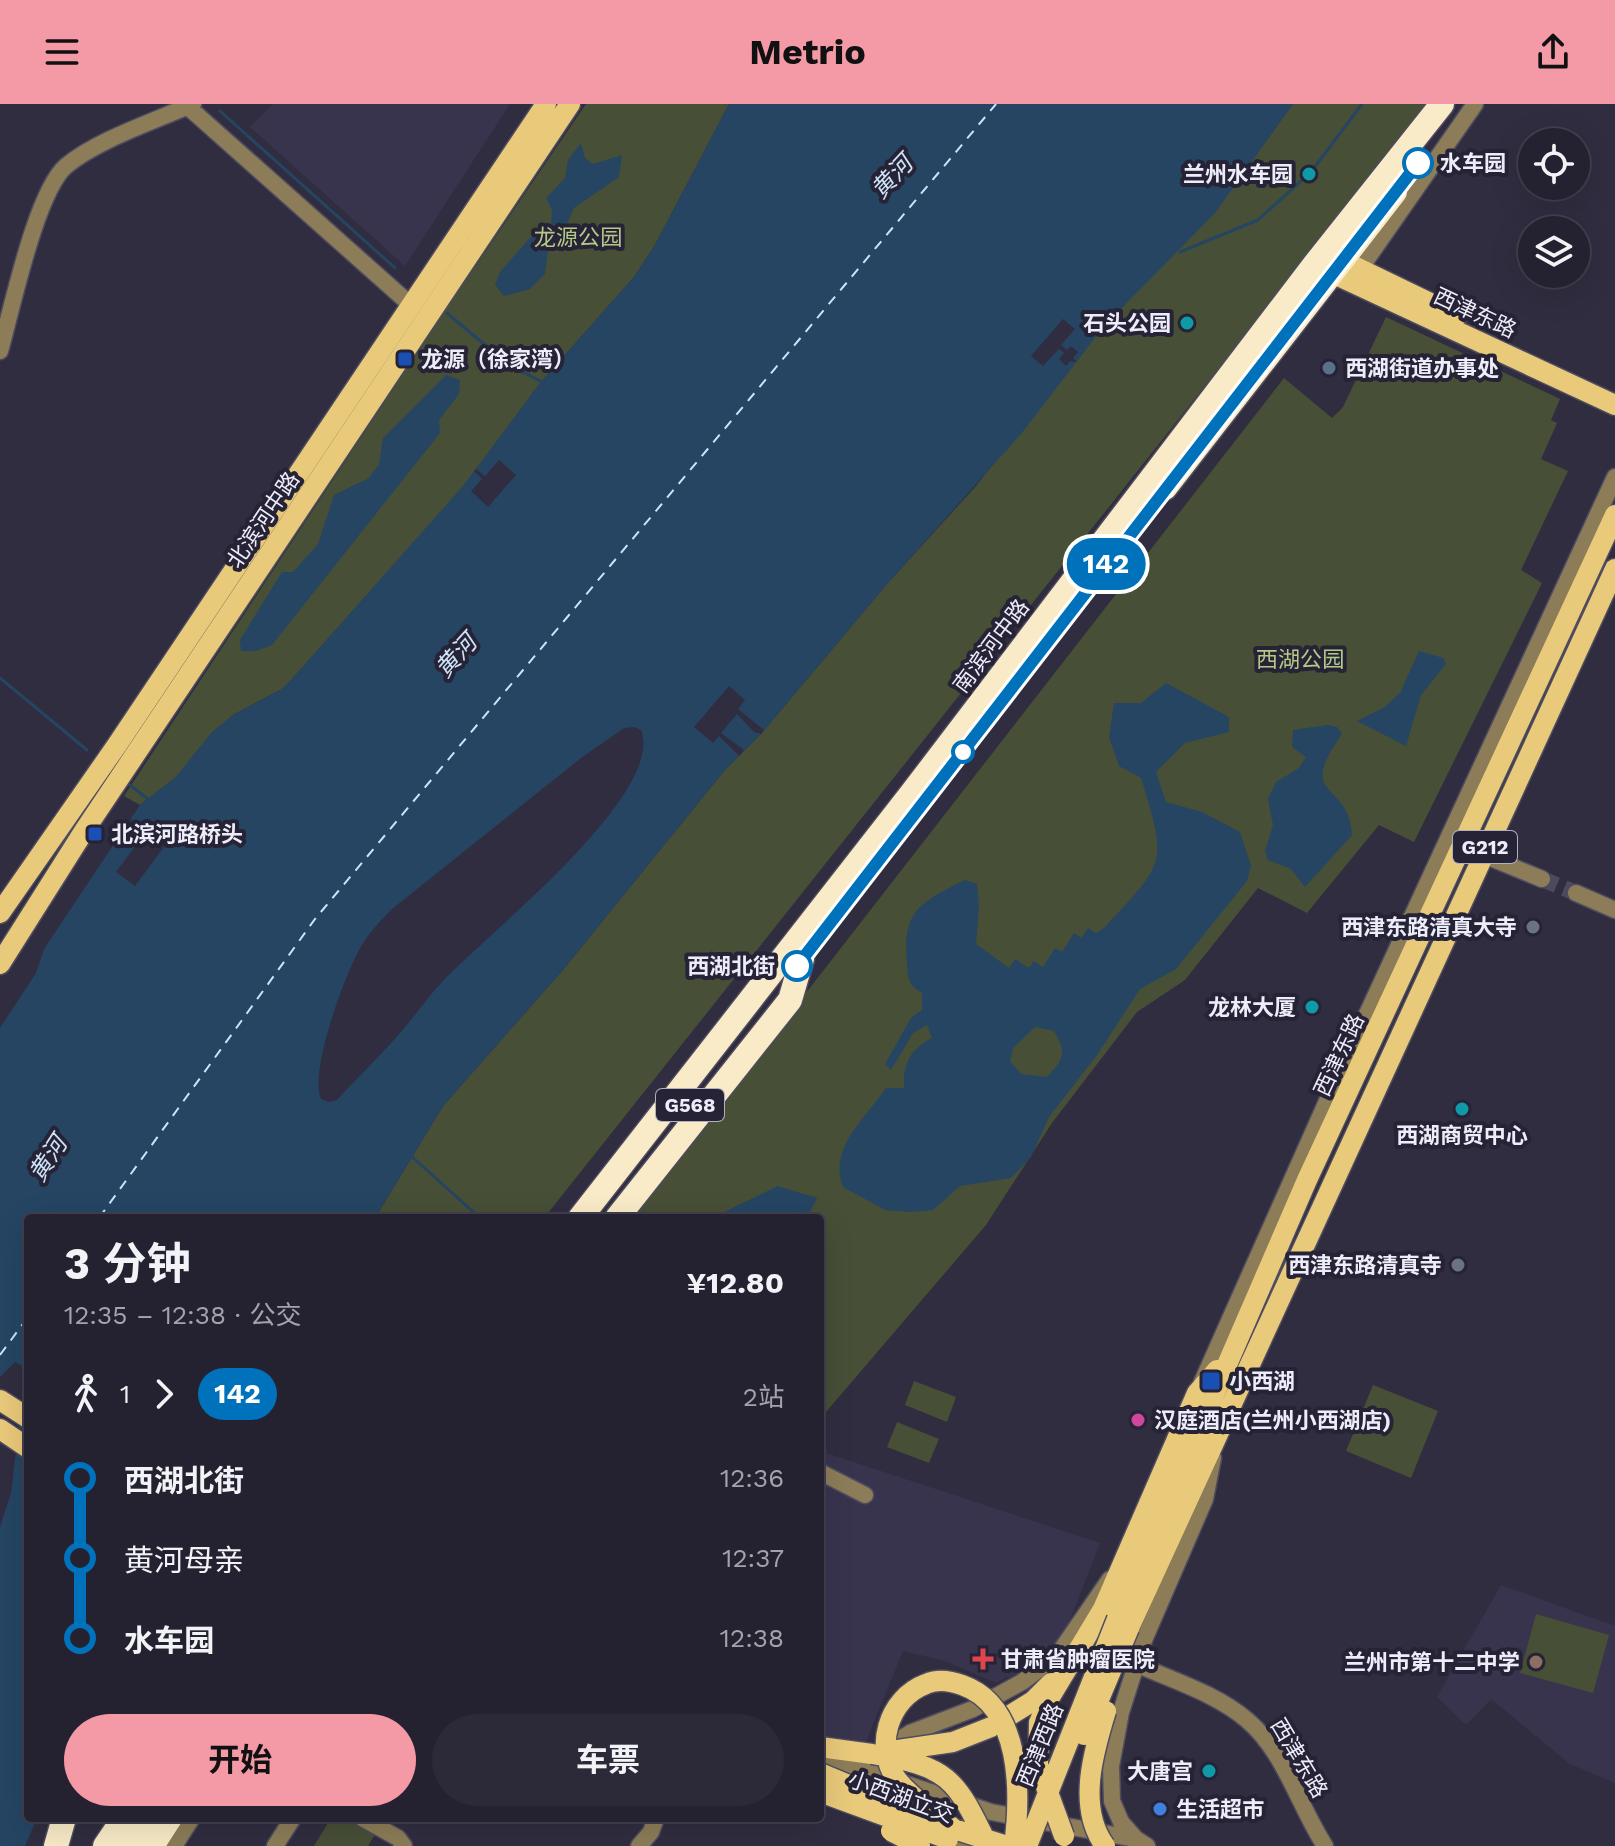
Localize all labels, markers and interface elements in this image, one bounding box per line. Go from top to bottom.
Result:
icon: menu [40,30,84,74]
icon: share [1531,30,1575,74]
text: Metrio [749,31,866,73]
map controls [1518,128,1590,288]
button: locate [1518,128,1590,200]
water label: 黄河 [865,147,921,204]
marker: 水车园 [1403,148,1433,178]
place label: 水车园 [1440,151,1506,176]
place label: 兰州水车园 [1183,162,1293,187]
marker: 兰州水车园 [1300,165,1318,183]
button: layers [1518,216,1590,288]
park label: 龙源公园 [534,225,622,250]
street label: 西津东路 [1430,283,1520,343]
place label: 石头公园 [1083,311,1171,336]
marker: 石头公园 [1178,314,1196,332]
place label: 龙源（徐家湾） [421,347,575,372]
marker: 龙源（徐家湾） [396,350,414,368]
place label: 西湖街道办事处 [1345,356,1499,381]
marker: 西湖街道办事处 [1320,359,1338,377]
street label: 北滨河中路 [222,467,304,573]
line badge: 142 [1060,538,1152,590]
text: 142 [1083,547,1129,580]
street label: 南滨河中路 [948,595,1034,697]
water label: 黄河 [430,626,485,683]
park label: 西湖公园 [1256,647,1344,672]
unlabelled marker [952,741,974,763]
place label: 北滨河路桥头 [111,822,243,847]
marker: 北滨河路桥头 [86,825,104,843]
road number: G212 [1453,831,1517,863]
place label: 西津东路清真大寺 [1341,915,1517,940]
marker: 西津东路清真大寺 [1524,918,1542,936]
marker: 西湖北街 [782,951,812,981]
place label: 西湖北街 [687,954,775,979]
place label: 龙林大厦 [1208,995,1296,1020]
marker: 龙林大厦 [1303,998,1321,1016]
street label: 西津东路 [1309,1010,1369,1100]
road number: G568 [656,1089,724,1121]
marker: 西湖商贸中心 [1453,1100,1471,1118]
place label: 西湖商贸中心 [1396,1123,1528,1148]
water label: 黄河 [23,1128,75,1187]
text: 3 分钟 [64,1238,191,1290]
place label: 西津东路清真寺 [1288,1253,1442,1278]
marker: 西津东路清真寺 [1449,1256,1467,1274]
text: ¥12.80 [686,1265,784,1300]
text: 12:35 – 12:38 · 公交 [64,1300,302,1330]
place label: 小西湖 [1229,1369,1295,1394]
marker: 小西湖 [1200,1370,1222,1392]
icon: walk [64,1372,108,1416]
icon: forward [142,1372,186,1416]
text: 142 [214,1377,261,1410]
text: 1 [120,1379,130,1409]
text: 2站 [743,1382,784,1412]
place label: 汉庭酒店(兰州小西湖店) [1154,1408,1391,1433]
marker: 汉庭酒店(兰州小西湖店) [1129,1411,1147,1429]
text: 西湖北街 [124,1463,244,1498]
text: 12:36 [720,1463,784,1493]
text: 黄河母亲 [124,1543,244,1578]
text: 12:37 [722,1543,784,1573]
text: 水车园 [124,1623,214,1658]
text: 12:38 [720,1623,784,1653]
place label: 甘肃省肿瘤医院 [1001,1647,1155,1672]
marker: 甘肃省肿瘤医院 [972,1648,994,1670]
place label: 兰州市第十二中学 [1344,1650,1520,1675]
marker: 兰州市第十二中学 [1527,1653,1545,1671]
street label: 西津西路 [1012,1700,1068,1790]
button: 开始 [64,1714,416,1806]
button: 车票 [432,1714,784,1806]
street label: 西津东路 [1266,1714,1332,1802]
place label: 大唐宫 [1127,1759,1193,1784]
marker: 大唐宫 [1200,1762,1218,1780]
street label: 小西湖立交 [845,1766,957,1828]
place label: 生活超市 [1176,1797,1264,1822]
marker: 生活超市 [1151,1800,1169,1818]

